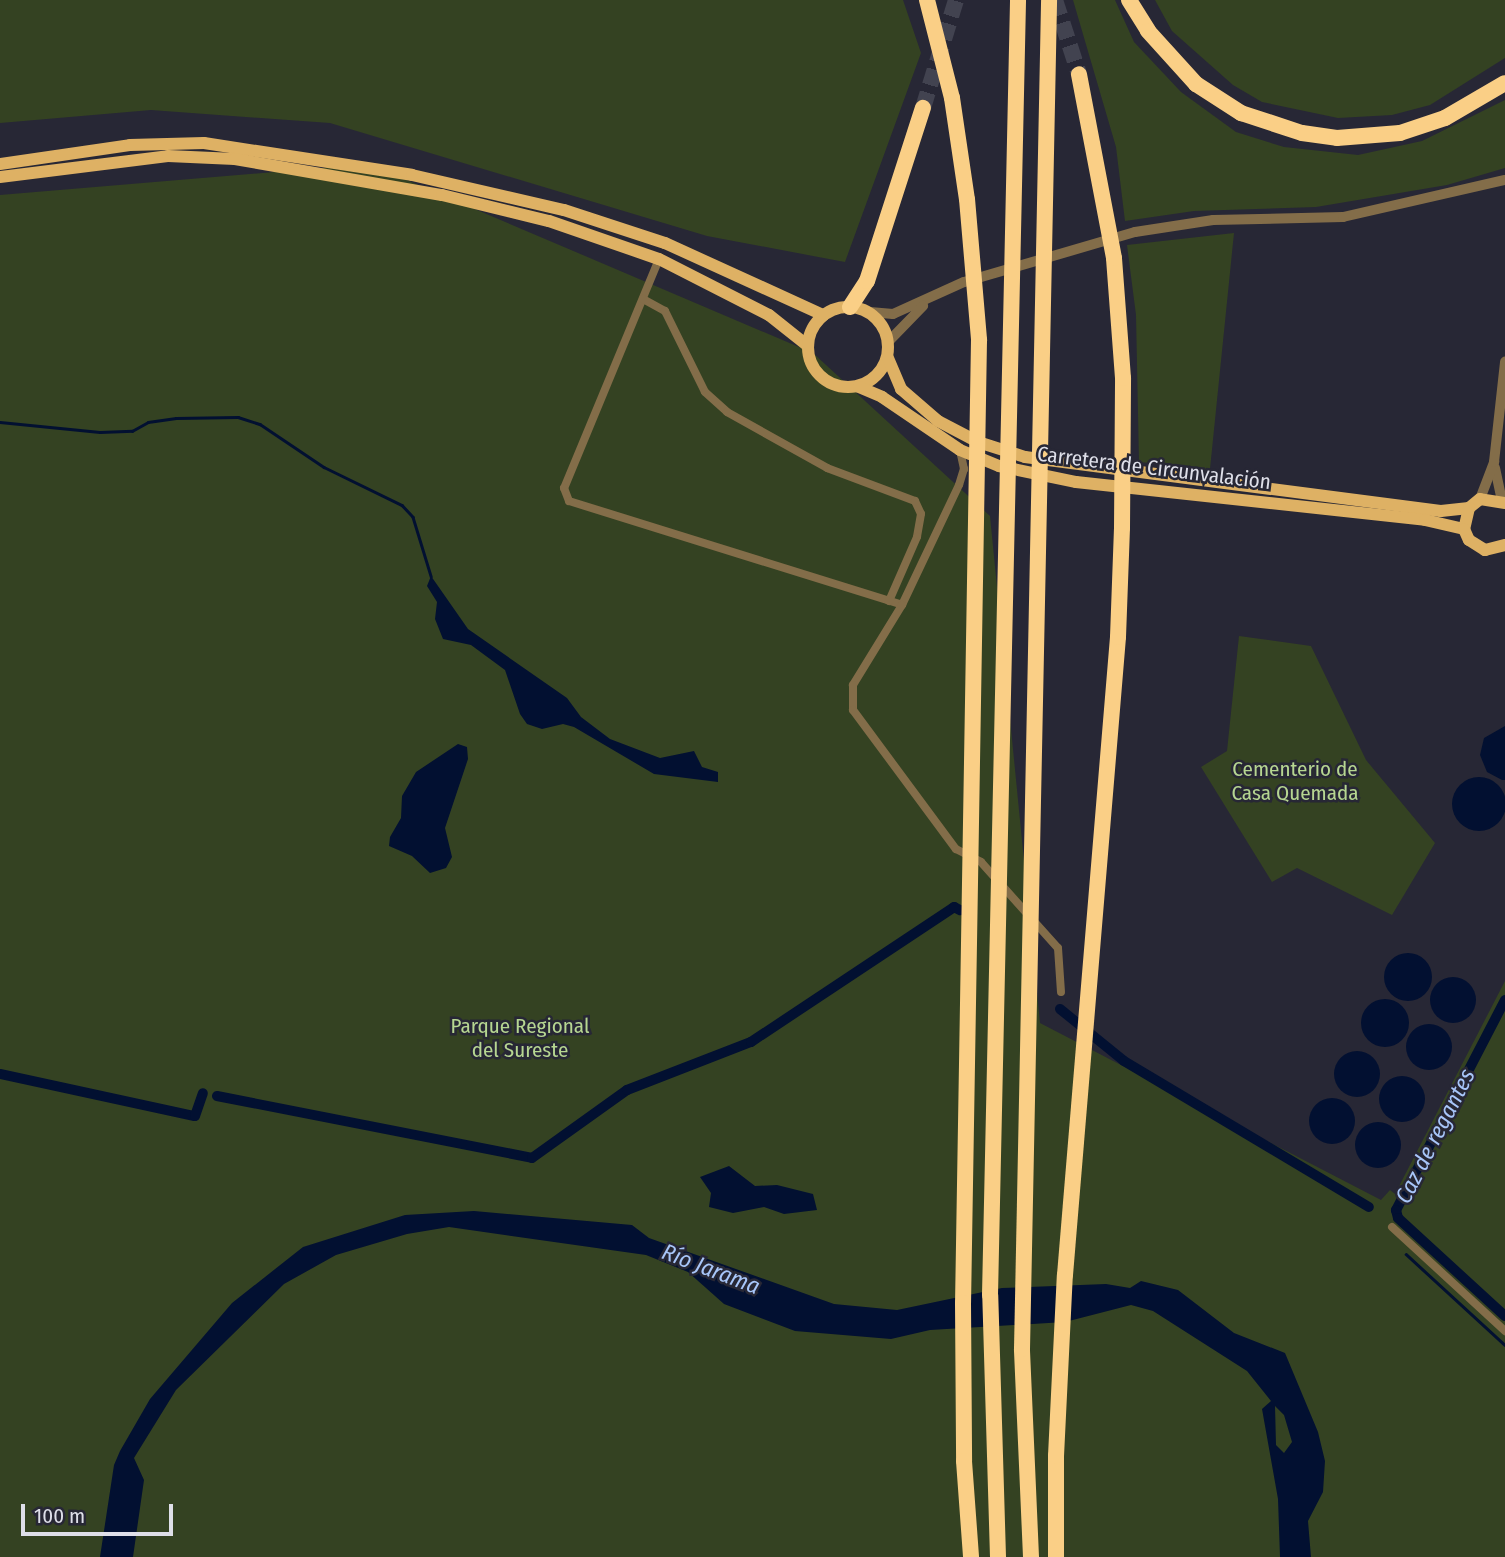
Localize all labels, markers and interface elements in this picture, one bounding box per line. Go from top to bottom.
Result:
street label: Carretera de Circunvalación [1036,441,1272,495]
park label: Cementerio de Casa Quemada [1231,756,1359,806]
park label: Parque Regional del Sureste [451,1013,589,1063]
water label: Caz de regantes [1389,1064,1481,1208]
water label: Río Jarama [658,1238,764,1300]
scale bar [24,1490,177,1534]
text: 100 m [34,1503,85,1529]

